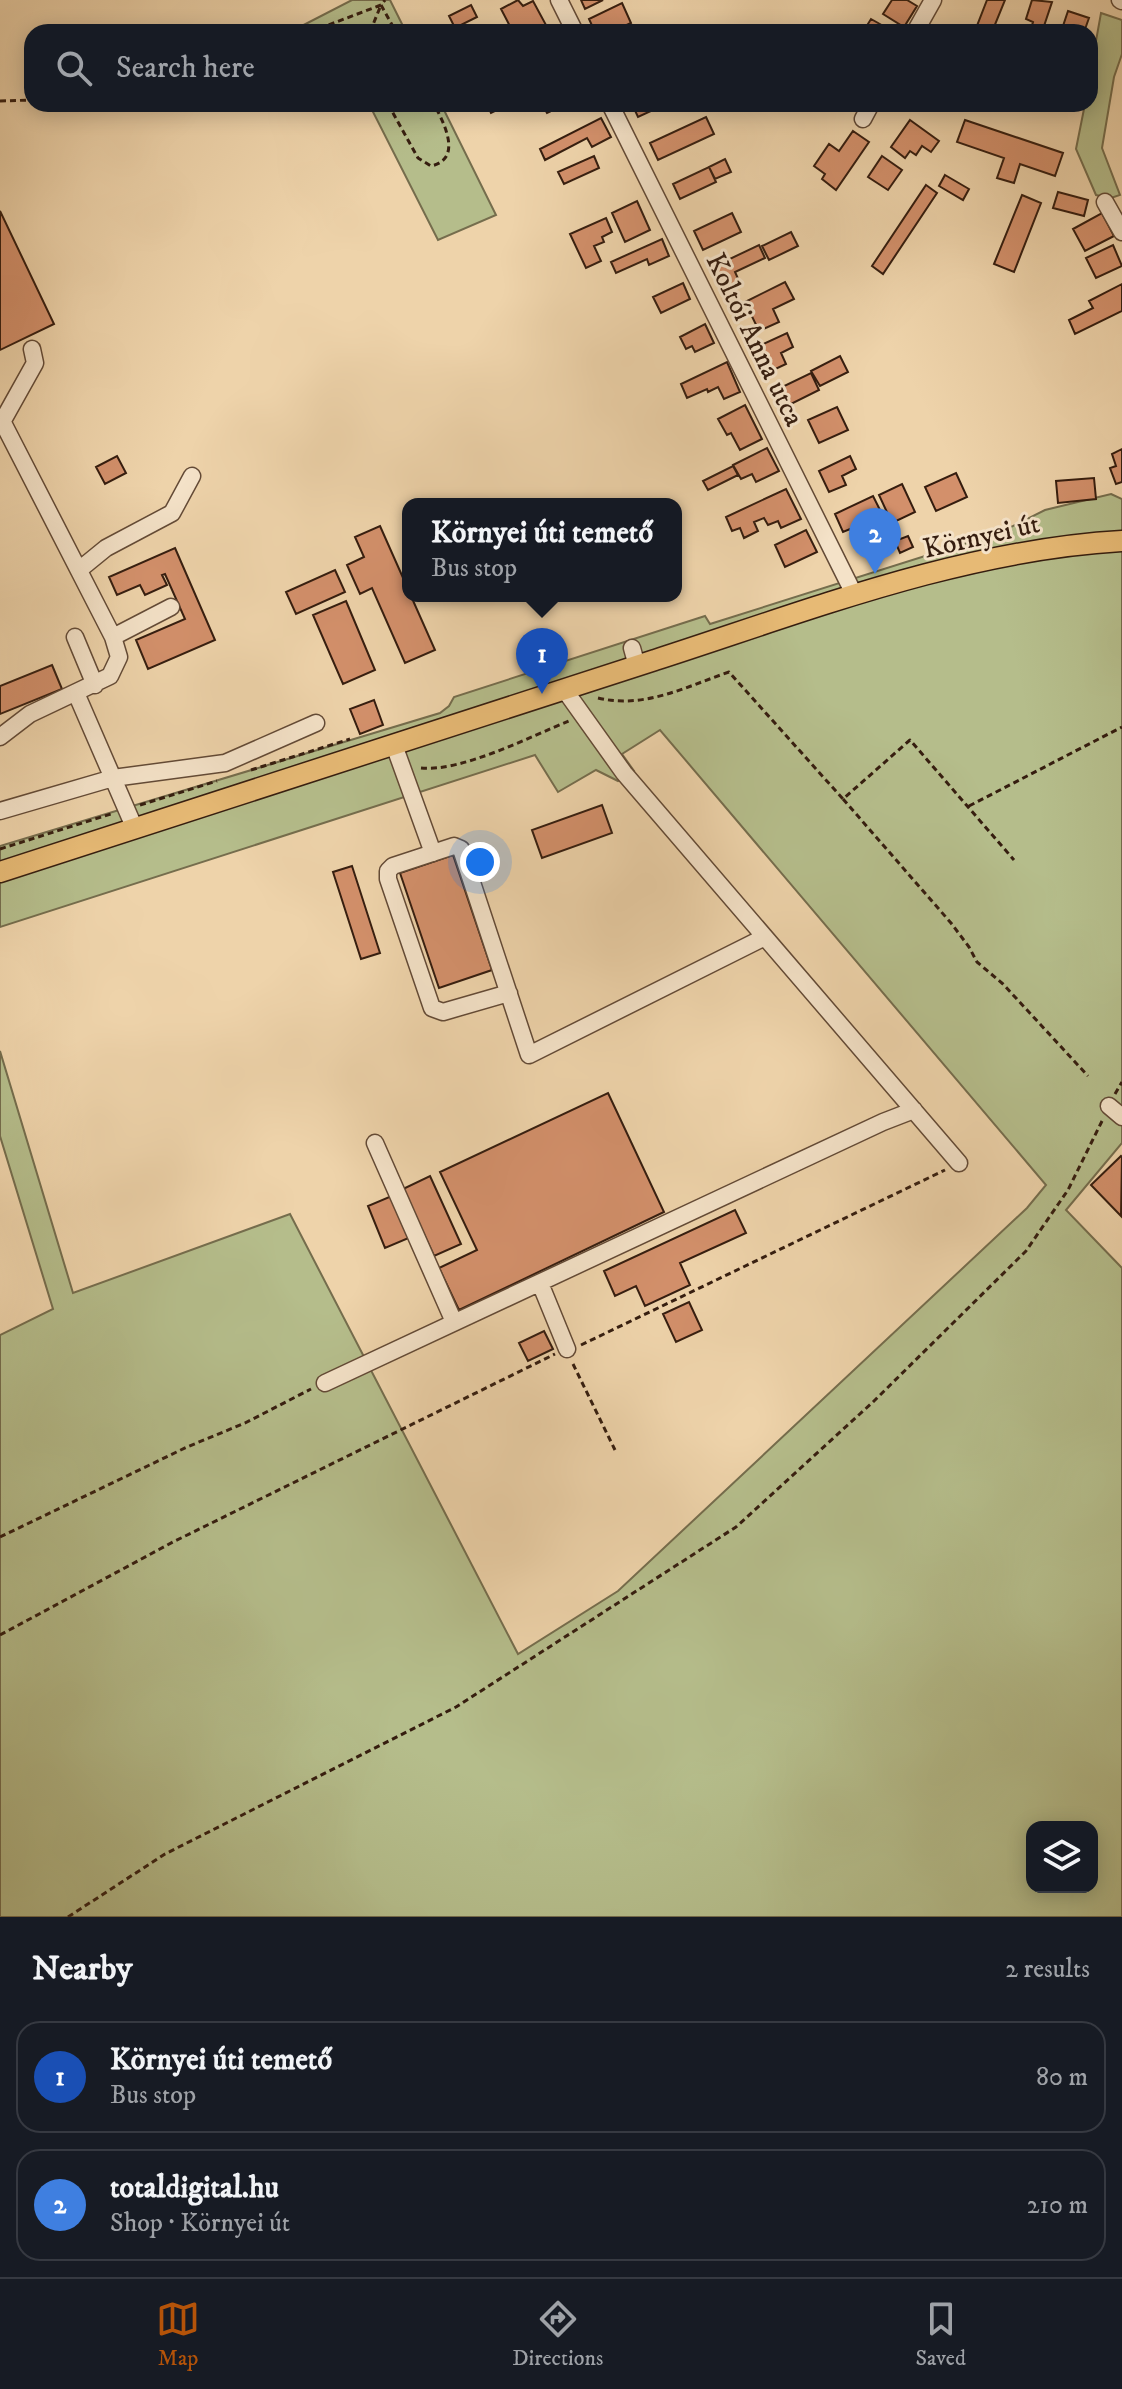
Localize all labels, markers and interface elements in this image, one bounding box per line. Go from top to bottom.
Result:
search box [24,24,1098,112]
icon: search [52,46,96,90]
text: Search here [116,50,255,87]
street label: Koltói Anna utca [698,247,812,432]
popup [402,498,682,602]
street label: Környei út [920,506,1043,567]
pin: 2 [849,508,901,574]
text: Környei úti temető [431,515,653,552]
text: Bus stop [431,552,517,585]
pin: 1 [516,628,568,694]
your location [460,842,500,882]
map controls [1026,1821,1098,1893]
button: layers [1026,1821,1098,1893]
text: Nearby [32,1948,133,1990]
text: 2 results [1005,1953,1090,1986]
text: Környei úti temető [110,2042,332,2079]
text: 1 [55,2061,65,2094]
text: 80 m [1036,2061,1088,2094]
text: Bus stop [110,2079,196,2112]
text: totaldigital.hu [110,2170,279,2207]
text: 2 [54,2189,66,2222]
text: 210 m [1027,2189,1088,2222]
text: Shop · Környei út [110,2207,290,2240]
tab: Map [156,2297,200,2372]
tab: Directions [512,2297,603,2372]
tab: Saved [915,2297,966,2372]

